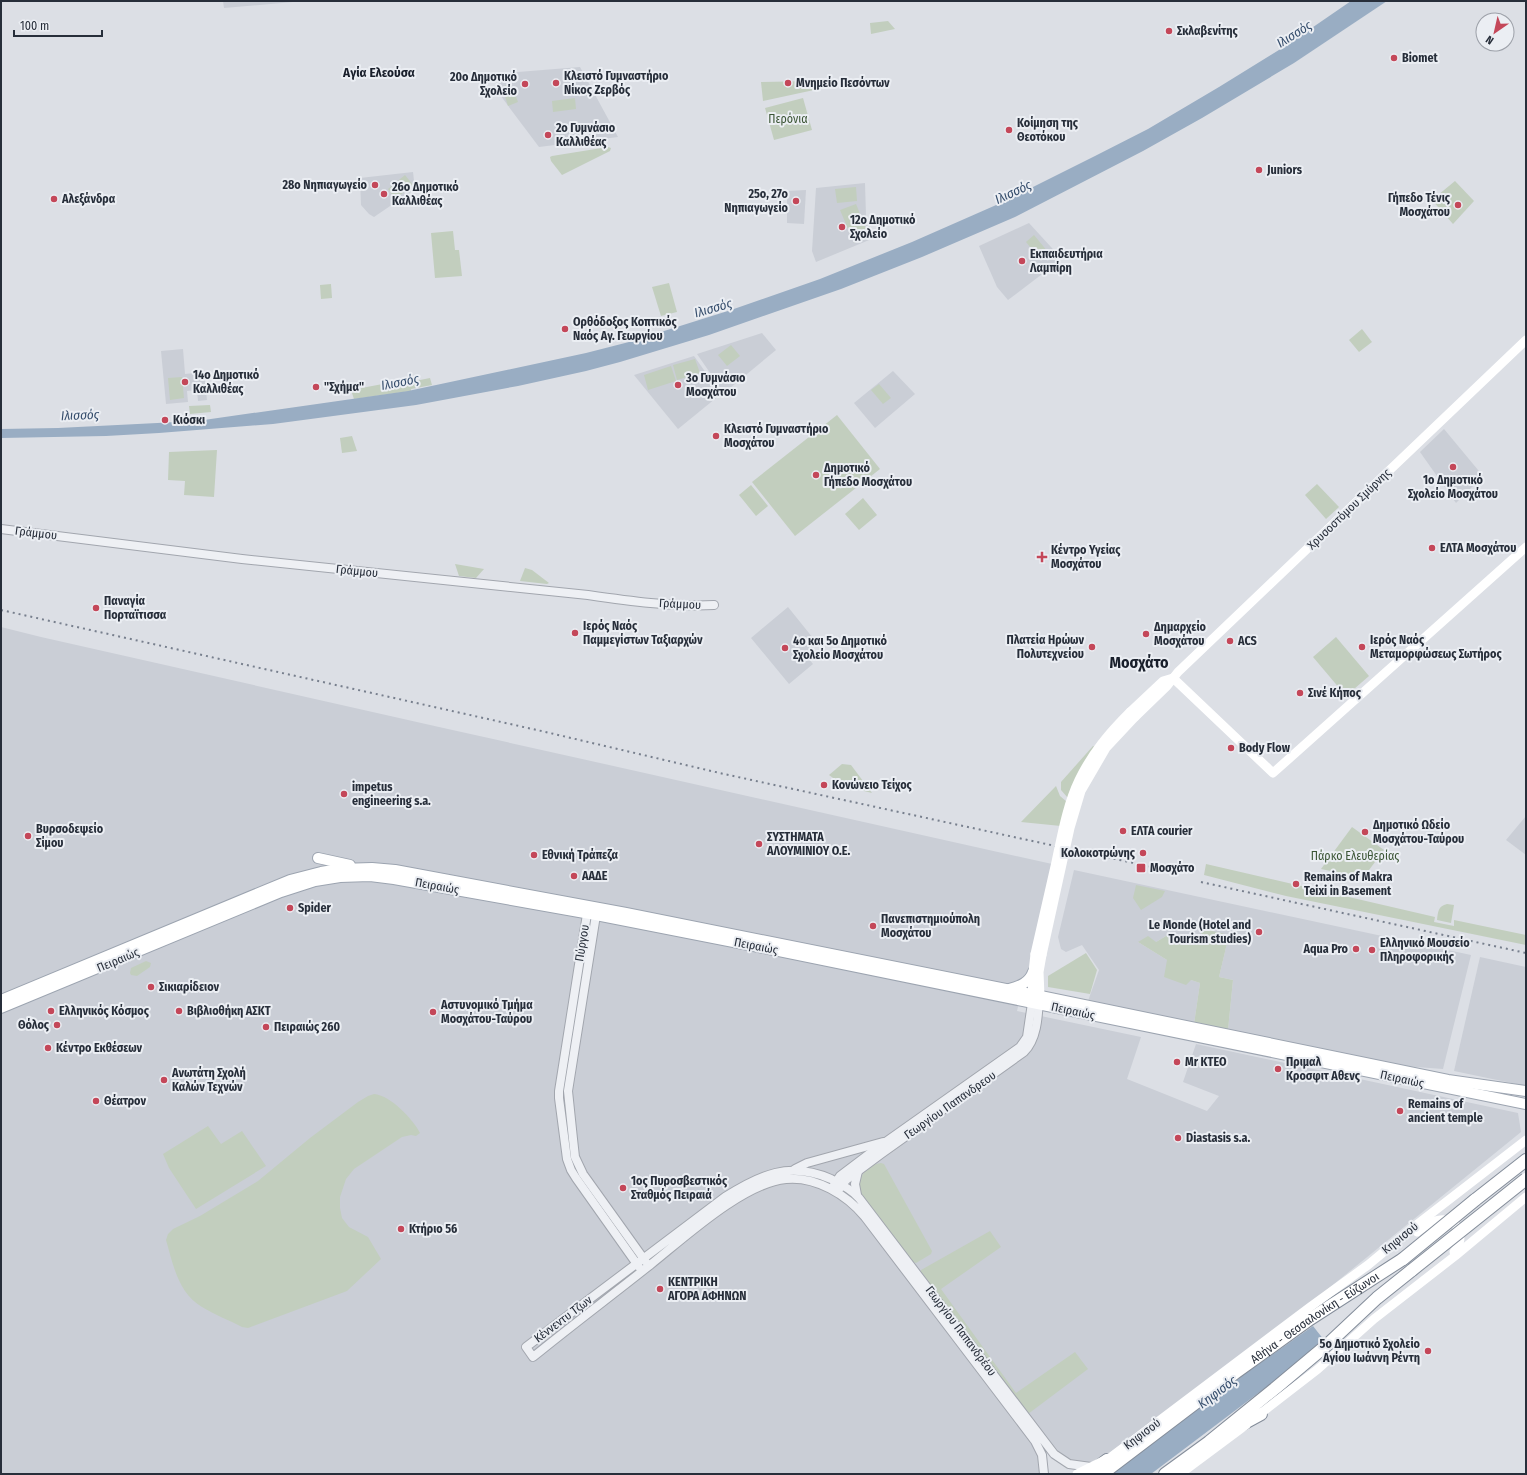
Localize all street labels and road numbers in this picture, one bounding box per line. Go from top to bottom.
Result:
street label: Χρυσοστόμου Σμύρνης [1304,466,1394,552]
street label: Γράμμου [14,523,58,543]
street label: Γράμμου [335,562,379,580]
street label: Γράμμου [658,596,702,612]
street label: Πειραιώς [414,875,460,897]
street label: Πύργου [572,923,592,963]
street label: Πειραιώς [733,935,779,957]
street label: Πειραιώς [95,945,141,975]
street label: Πειραιώς [1050,1000,1096,1022]
street label: Γεωργίου Παπανδρεου [901,1068,999,1142]
street label: Πειραιώς [1379,1068,1425,1090]
street label: Κηφισού [1379,1219,1421,1257]
street label: Αθήνα - Θεσσαλονίκη - Εύζωνοι [1248,1269,1382,1366]
street label: Γεωργίου Παπανδρέου [923,1283,999,1379]
street label: Κέννεντυ Τζων [531,1292,595,1345]
street label: Κηφισού [1121,1416,1163,1452]

